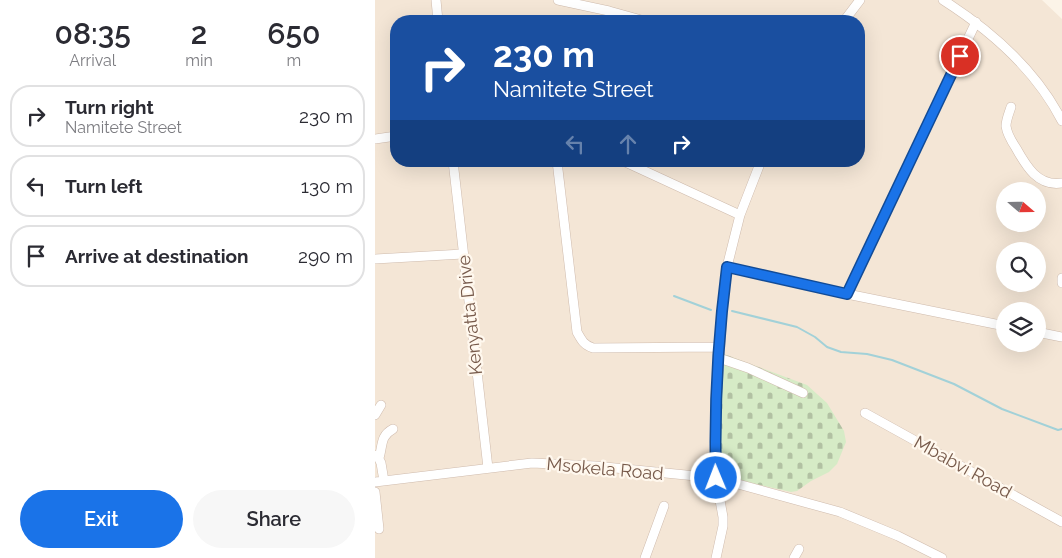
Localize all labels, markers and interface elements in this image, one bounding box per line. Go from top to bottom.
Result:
text: 08:35 [55,16,131,51]
text: 2 [191,16,207,51]
text: 650 [267,16,320,51]
text: 230 m [493,34,595,75]
icon: right [410,35,475,100]
pin [939,35,981,77]
icon: arrive [946,42,974,70]
text: Arrival [69,51,116,70]
text: min [185,51,213,70]
text: m [286,51,301,70]
text: Namitete Street [493,76,654,102]
text: Turn right [65,96,154,118]
icon: right [22,102,50,130]
text: 230 m [299,105,353,127]
text: Namitete Street [65,118,182,137]
icon: left [561,130,589,158]
icon: ahead [614,130,642,158]
icon: right [667,130,695,158]
icon: left [22,172,50,200]
text: Turn left [65,175,142,197]
text: 130 m [301,175,353,197]
north arrow [996,182,1046,232]
map controls [996,182,1046,352]
icon: arrive [22,242,50,270]
button: search [996,242,1046,292]
text: Arrive at destination [65,245,249,267]
text: 290 m [298,245,353,267]
street label: Kenyatta Drive [453,254,486,376]
button: layers [996,302,1046,352]
street label: Mbabvi Road [911,431,1016,502]
position arrow [689,451,741,503]
street label: Msokela Road [546,453,664,484]
button: Exit [20,490,183,548]
button: Share [193,490,355,548]

